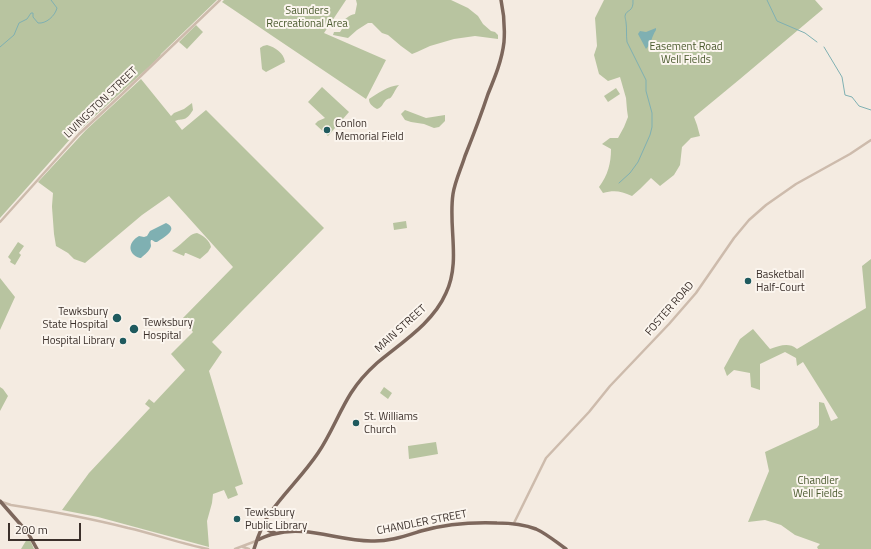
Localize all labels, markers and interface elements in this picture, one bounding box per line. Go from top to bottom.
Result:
park label: Saunders Recreational Area [266,4,348,30]
park label: Easement Road Well Fields [650,40,722,66]
street label: LIVINGSTON STREET [62,65,140,141]
place label: Conlon Memorial Field [335,117,404,143]
marker: Conlon Memorial Field [322,125,332,135]
place label: Basketball Half-Court [756,268,805,294]
marker: Basketball Half-Court [743,276,753,286]
street label: FOSTER ROAD [643,279,697,339]
street label: MAIN STREET [372,302,430,356]
place label: Tewksbury State Hospital [43,305,108,331]
marker: Tewksbury State Hospital [111,312,123,324]
place label: Tewksbury Hospital [143,316,193,342]
marker: Tewksbury Hospital [128,323,140,335]
place label: Hospital Library [42,334,115,348]
marker: Hospital Library [118,336,128,346]
place label: St. Williams Church [364,410,418,436]
marker: St. Williams Church [351,418,361,428]
park label: Chandler Well Fields [793,474,843,500]
place label: Tewksbury Public Library [245,506,307,532]
street label: CHANDLER STREET [376,508,468,538]
marker: Tewksbury Public Library [232,514,242,524]
scale bar [10,515,83,541]
text: 200 m [15,520,48,539]

